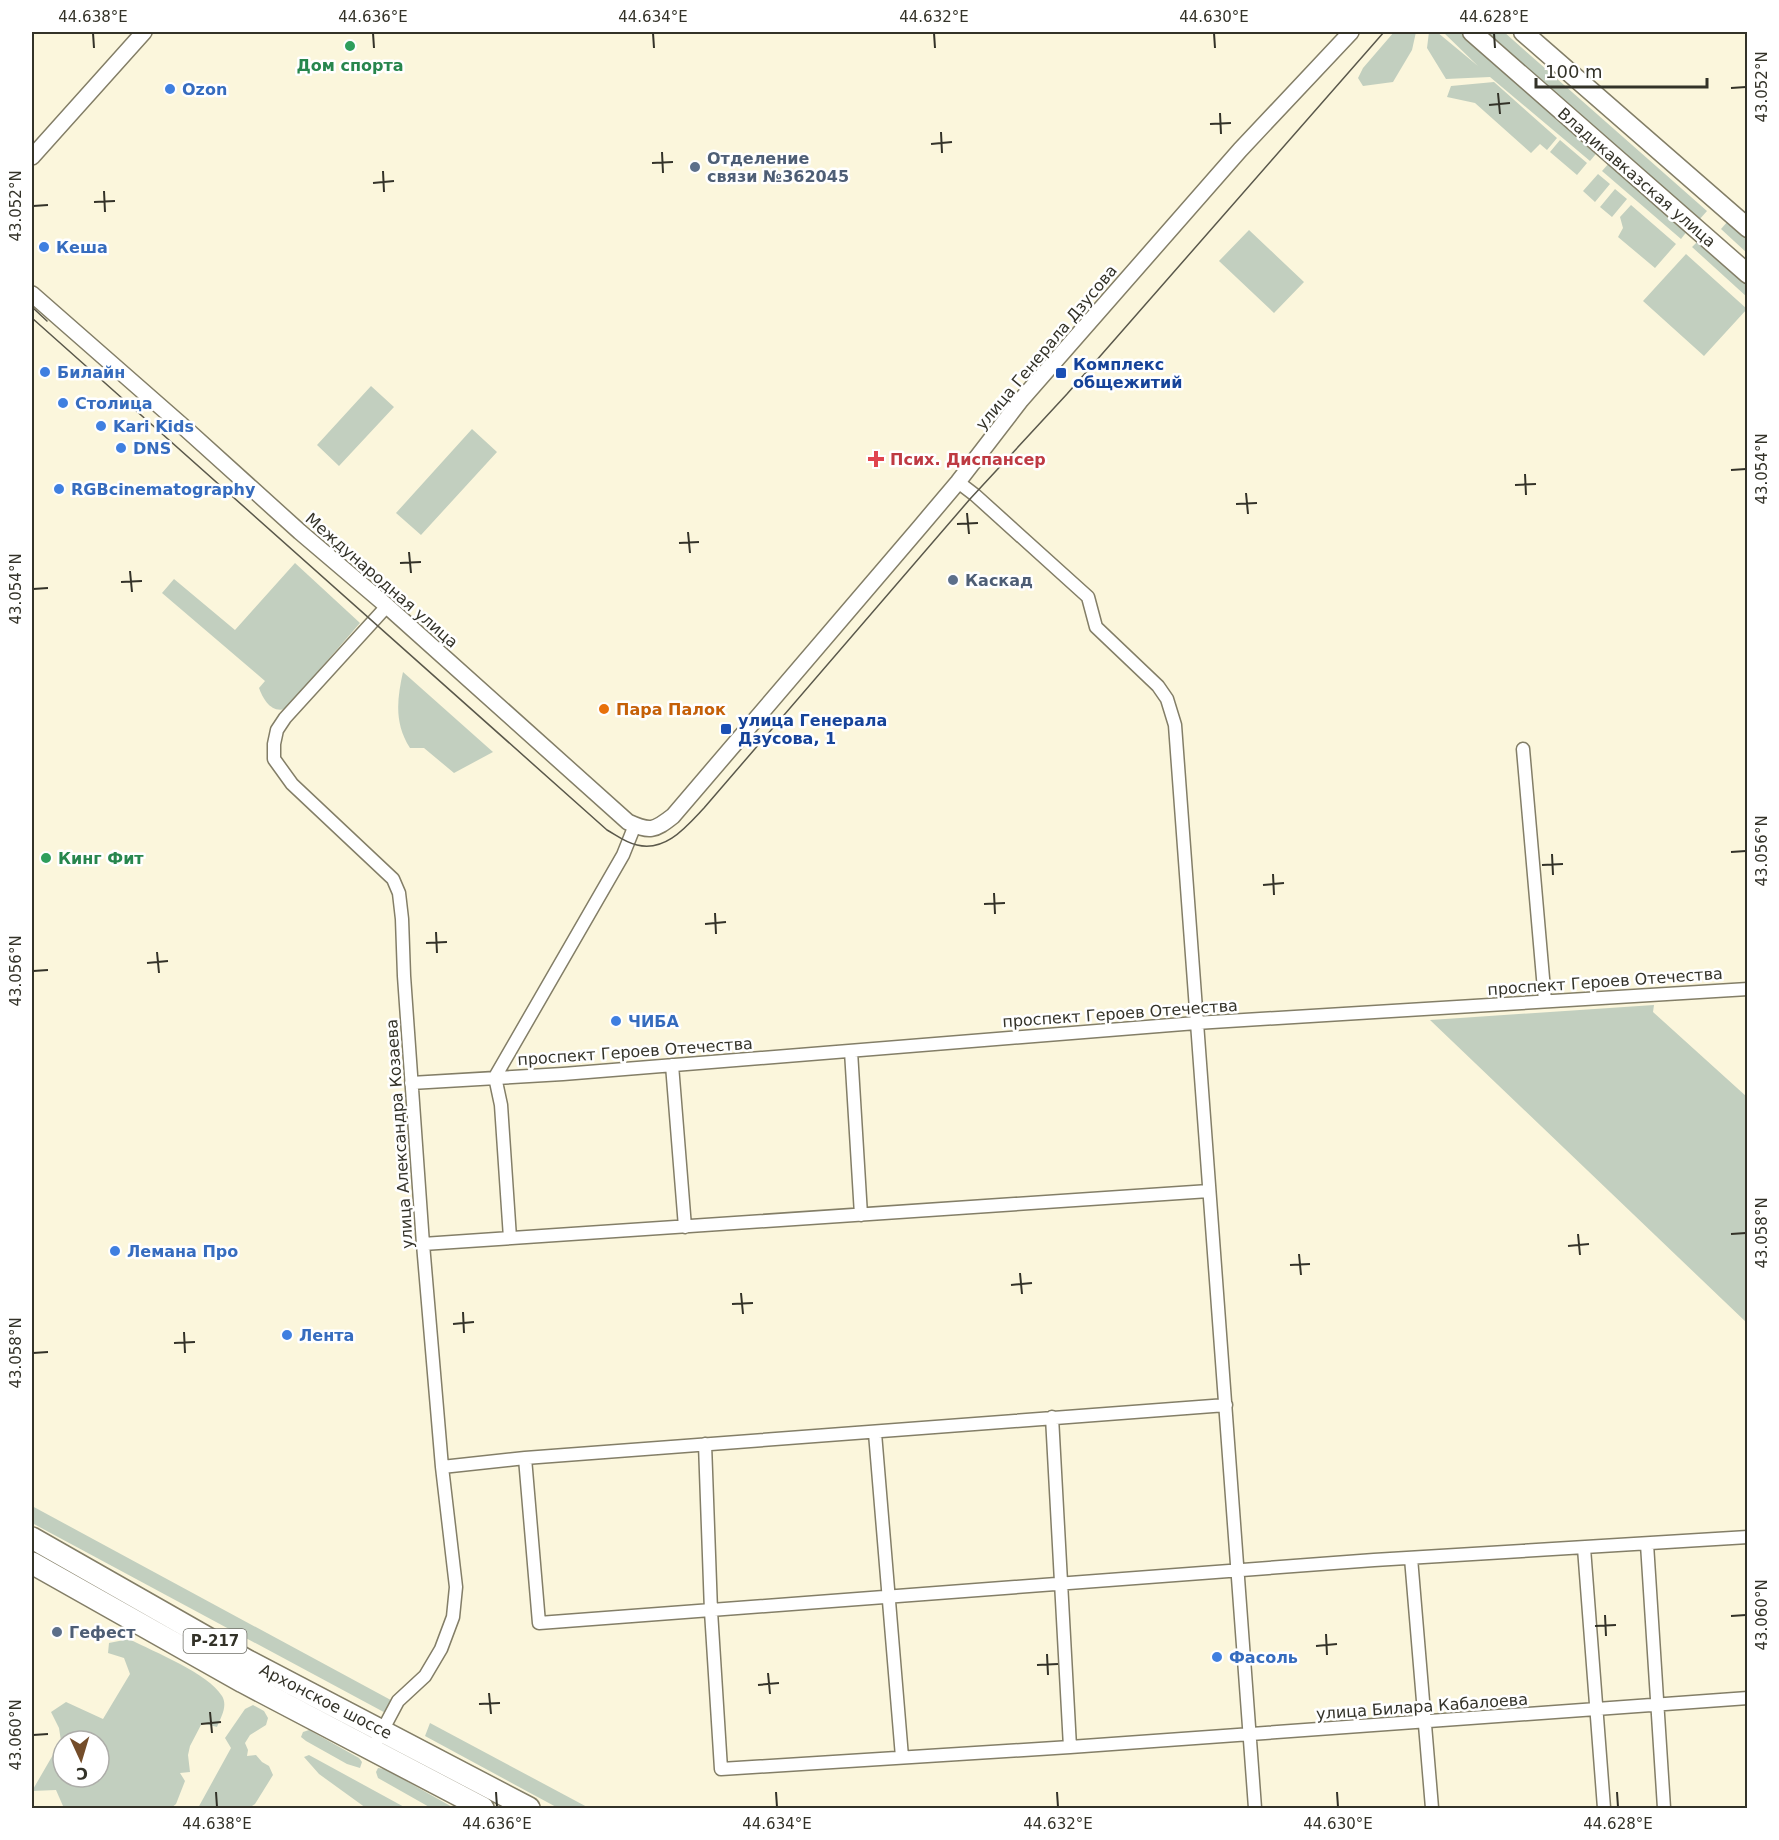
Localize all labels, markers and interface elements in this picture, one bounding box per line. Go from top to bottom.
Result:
text: 44.638°E [58,8,128,26]
text: 44.636°E [338,8,408,26]
text: 44.634°E [618,8,688,26]
text: 44.632°E [899,8,969,26]
text: 44.630°E [1179,8,1249,26]
text: 44.628°E [1459,8,1529,26]
marker: Дом спорта [343,39,357,53]
scale bar [1536,51,1707,89]
text: 43.052°N [1753,51,1771,123]
place label: Дом спорта [297,56,403,75]
text: 100 m [1545,61,1603,82]
place label: Ozon [182,80,227,99]
marker: Ozon [163,82,177,96]
street label: Владикавказская улица [1554,104,1720,251]
place label: Отделение связи №362045 [707,149,849,186]
marker: Отделение связи №362045 [688,160,702,174]
text: 43.052°N [7,170,25,242]
place label: Кеша [56,238,108,257]
marker: Кеша [37,240,51,254]
street label: улица Генерала Дзусова [972,261,1121,434]
place label: Комплекс общежитий [1073,355,1183,392]
place label: Билайн [57,363,125,382]
marker: Билайн [38,365,52,379]
marker: Комплекс общежитий [1054,366,1068,380]
place label: Столица [75,394,153,413]
marker: Столица [56,396,70,410]
place label: Kari Kids [113,417,194,436]
marker: Kari Kids [94,419,108,433]
text: 43.054°N [1753,433,1771,505]
place label: DNS [133,439,171,458]
marker: DNS [114,441,128,455]
marker: Псих. Диспансер [867,450,885,468]
place label: Псих. Диспансер [890,450,1046,469]
place label: RGBcinematography [71,480,256,499]
marker: RGBcinematography [52,482,66,496]
street label: Международная улица [302,509,462,652]
text: 43.054°N [7,553,25,625]
place label: Каскад [965,571,1033,590]
marker: Каскад [946,573,960,587]
place label: Пара Палок [616,700,726,719]
marker: Пара Палок [597,702,611,716]
place label: улица Генерала Дзусова, 1 [738,711,887,748]
marker: улица Генерала Дзусова, 1 [719,722,733,736]
text: 43.056°N [1753,815,1771,887]
place label: Кинг Фит [58,849,144,868]
marker: Кинг Фит [39,851,53,865]
text: 43.056°N [7,935,25,1007]
street label: проспект Героев Отечества [1487,964,1723,999]
street label: проспект Героев Отечества [1002,996,1238,1031]
place label: ЧИБА [628,1012,680,1031]
marker: ЧИБА [609,1014,623,1028]
street label: улица Александра Козаева [382,1018,417,1249]
street label: проспект Героев Отечества [517,1034,753,1069]
text: 43.058°N [1753,1197,1771,1269]
place label: Лемана Про [127,1242,238,1261]
marker: Лемана Про [108,1244,122,1258]
text: 43.058°N [7,1317,25,1389]
place label: Лента [299,1326,354,1345]
marker: Лента [280,1328,294,1342]
text: 43.060°N [1753,1579,1771,1651]
place label: Гефест [69,1623,136,1642]
marker: Гефест [50,1625,64,1639]
road number: Р-217 [184,1629,246,1653]
place label: Фасоль [1229,1648,1298,1667]
marker: Фасоль [1210,1650,1224,1664]
street label: Архонское шоссе [256,1660,395,1743]
street label: улица Билара Кабалоева [1315,1690,1529,1723]
text: 43.060°N [7,1699,25,1771]
north arrow [51,1729,111,1789]
text: С [75,1764,89,1783]
text: 44.638°E [182,1815,252,1833]
text: 44.636°E [462,1815,532,1833]
text: 44.634°E [742,1815,812,1833]
text: 44.632°E [1023,1815,1093,1833]
text: 44.630°E [1303,1815,1373,1833]
text: 44.628°E [1583,1815,1653,1833]

